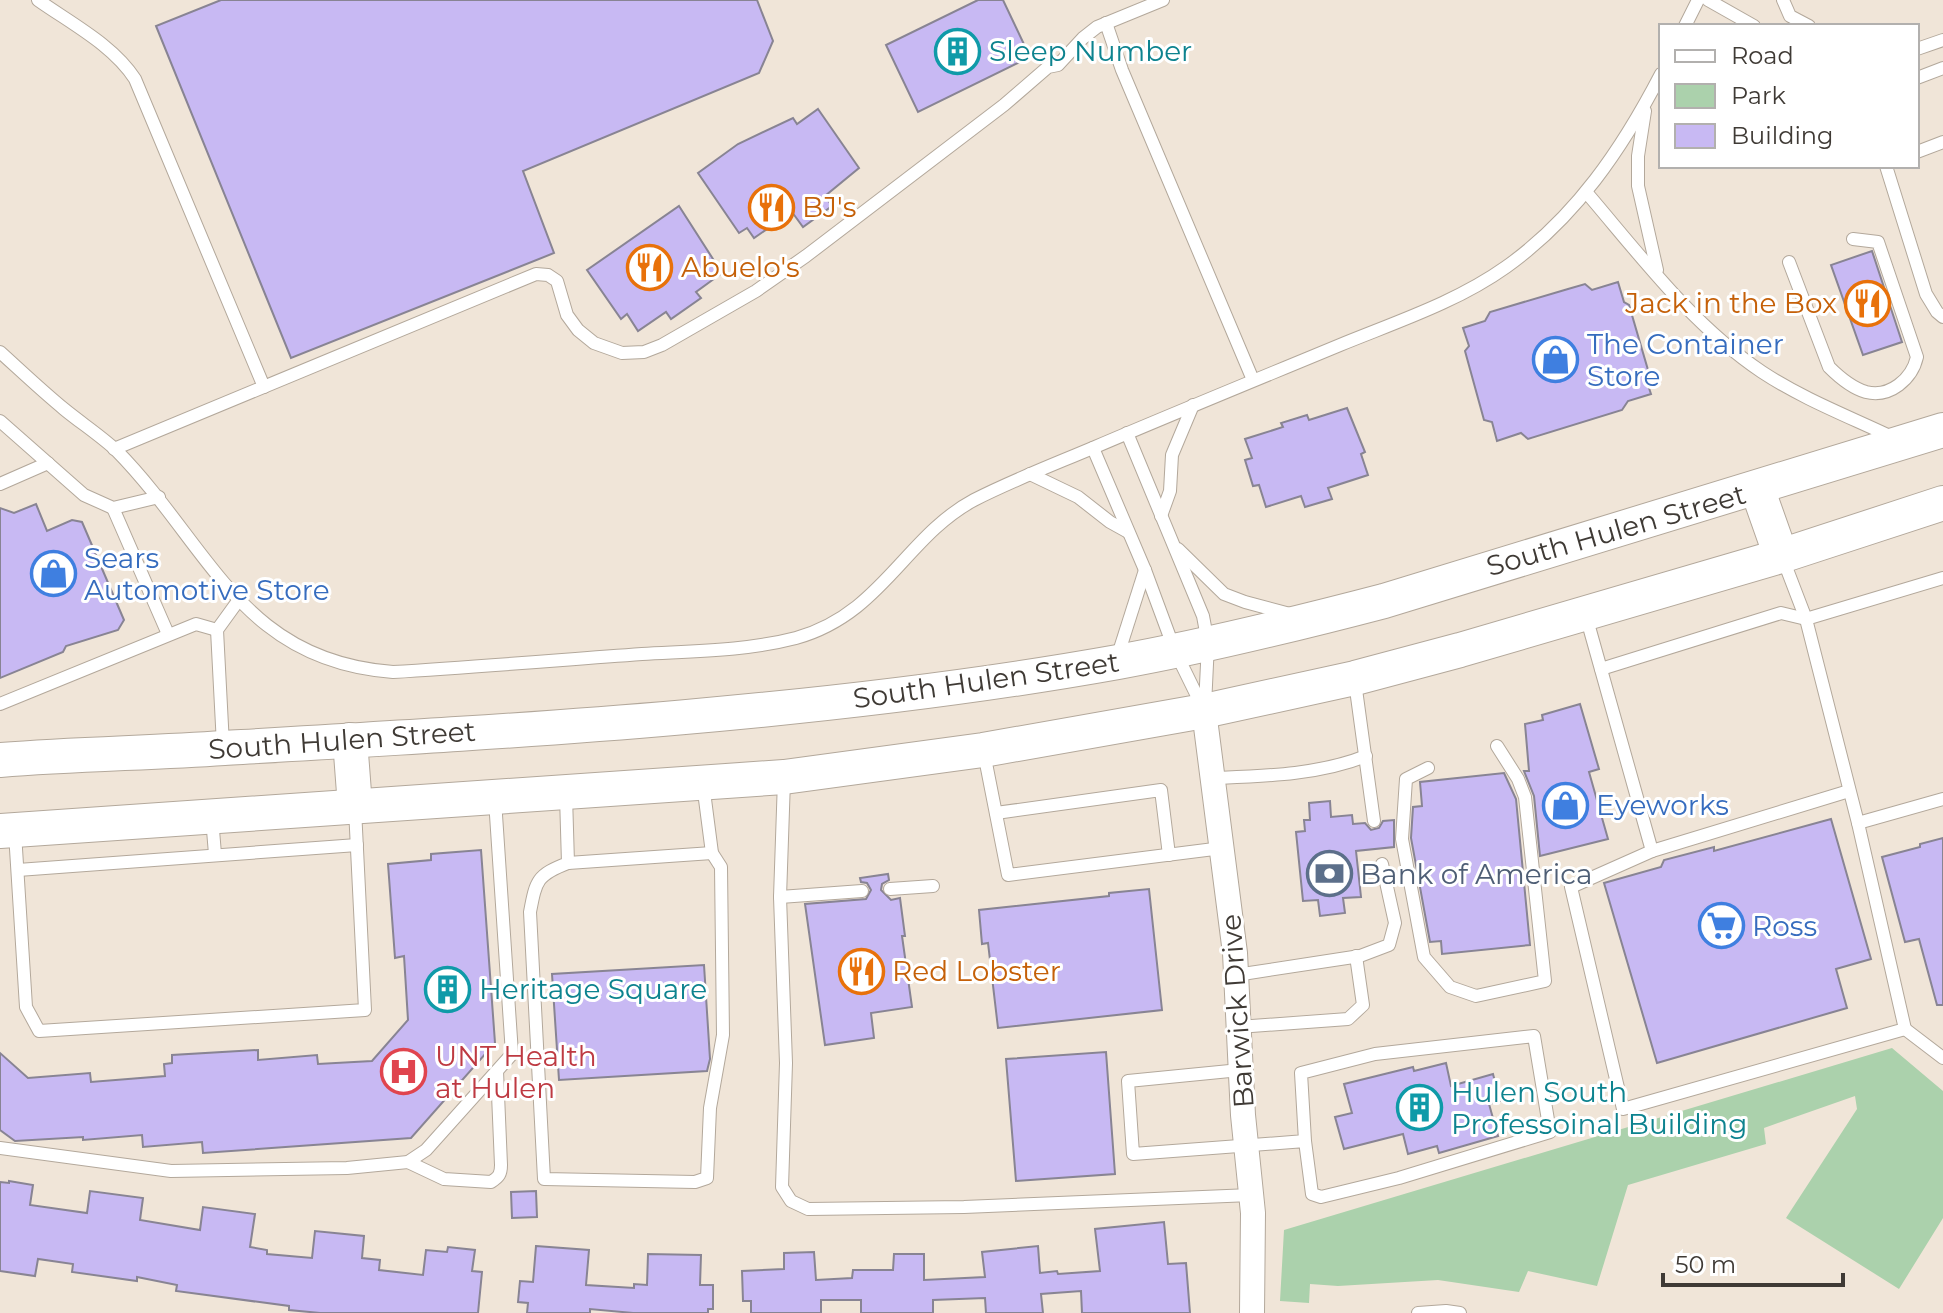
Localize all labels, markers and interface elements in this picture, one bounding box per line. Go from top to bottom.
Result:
legend [1659,24,1919,168]
building icon: Sleep Number [934,27,982,75]
place label: Sleep Number [989,34,1192,68]
text: Road [1731,41,1794,70]
text: Park [1731,81,1786,110]
text: Building [1731,121,1834,150]
restaurant icon: BJ's [747,183,795,231]
place label: BJ's [802,190,856,224]
restaurant icon: Abuelo's [626,243,674,291]
place label: Abuelo's [681,250,800,284]
restaurant icon: Jack in the Box [1844,279,1892,327]
place label: Jack in the Box [1624,286,1837,320]
place label: The Container Store [1587,327,1784,393]
shop icon: The Container Store [1532,336,1580,384]
street label: South Hulen Street [1482,477,1750,583]
place label: Sears Automotive Store [84,541,330,607]
shop icon: Sears Automotive Store [29,550,77,598]
street label: South Hulen Street [851,645,1121,715]
street label: South Hulen Street [207,714,477,766]
shop icon: Eyeworks [1541,781,1589,829]
place label: Eyeworks [1596,788,1729,822]
bank icon: Bank of America [1305,850,1353,898]
place label: Bank of America [1360,857,1593,891]
supermarket icon: Ross [1697,902,1745,950]
place label: Ross [1752,909,1817,943]
street label: Barwick Drive [1213,913,1261,1109]
restaurant icon: Red Lobster [837,947,885,995]
place label: Red Lobster [892,954,1061,988]
building icon: Heritage Square [424,965,472,1013]
place label: Heritage Square [479,972,707,1006]
place label: UNT Health at Hulen [435,1039,597,1105]
hospital icon: UNT Health at Hulen [380,1048,428,1096]
place label: Hulen South Professoinal Building [1451,1075,1747,1141]
building icon: Hulen South Professoinal Building [1396,1084,1444,1132]
scale bar [1663,1237,1843,1287]
text: 50 m [1675,1250,1736,1279]

